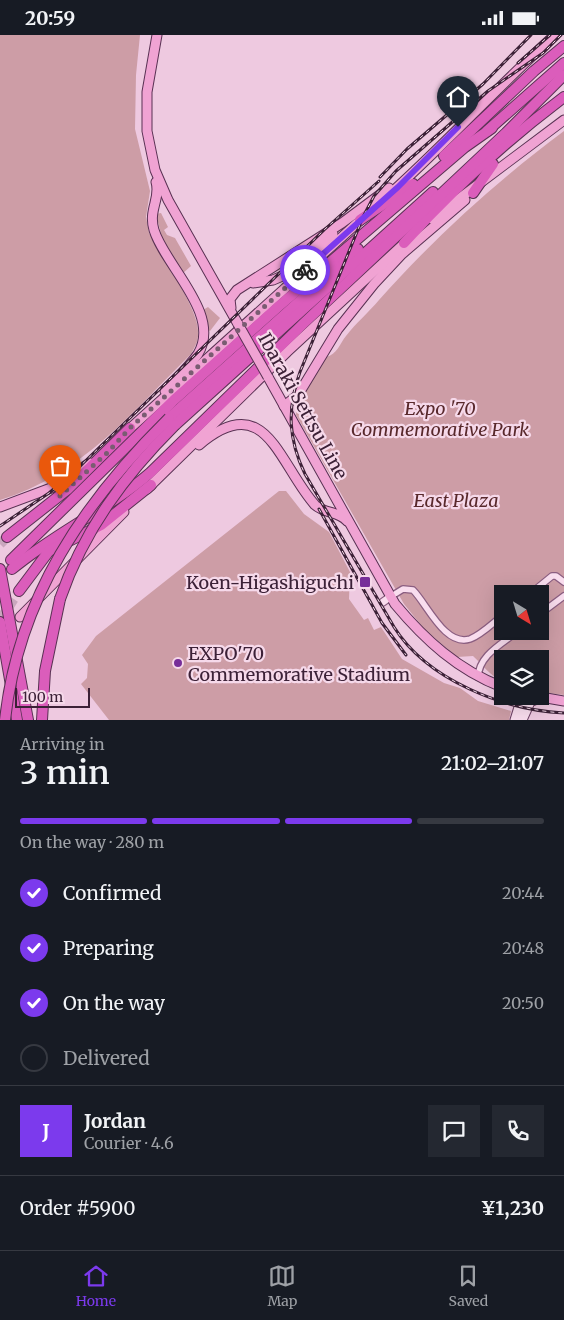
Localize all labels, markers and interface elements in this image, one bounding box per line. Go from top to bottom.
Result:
text: 20:59 [25,6,75,30]
pin [437,76,479,127]
icon: home [444,83,472,111]
courier [280,245,330,295]
icon: bike [291,256,319,284]
street label: Ibaraki Settsu Line [253,329,353,483]
park label: Expo '70 Commemorative Park [351,397,529,441]
pin [39,445,81,496]
icon: bag [46,452,74,480]
park label: East Plaza [413,489,499,512]
place label: Koen-Higashiguchi [186,571,354,594]
marker: Koen-Higashiguchi [358,575,372,589]
north arrow [494,585,549,640]
map controls [494,585,549,705]
place label: EXPO'70 Commemorative Stadium [188,642,410,686]
button: layers [494,650,549,705]
marker: EXPO'70 Commemorative Stadium [172,657,184,669]
scale bar [15,685,90,708]
text: 100 m [22,688,63,706]
text: Arriving in [20,734,105,754]
text: 21:02–21:07 [441,751,544,775]
text: 3 min [20,753,110,793]
text: On the way · 280 m [20,832,164,852]
icon: check [20,879,48,907]
text: Confirmed [63,881,161,905]
text: 20:44 [502,883,544,903]
icon: check [20,934,48,962]
text: Preparing [63,936,154,960]
text: 20:48 [502,938,544,958]
icon: check [20,989,48,1017]
text: On the way [63,991,165,1015]
text: 20:50 [502,993,544,1013]
text: Delivered [63,1046,150,1070]
button: chat [428,1105,480,1157]
button: phone [492,1105,544,1157]
text: Jordan [84,1109,146,1133]
text: J [42,1119,50,1143]
text: Courier · 4.6 [84,1133,174,1153]
text: Order #5900 [20,1196,136,1220]
text: ¥1,230 [481,1196,544,1220]
tab: Home [76,1262,116,1310]
tab: Map [267,1262,297,1310]
tab: Saved [449,1262,488,1310]

